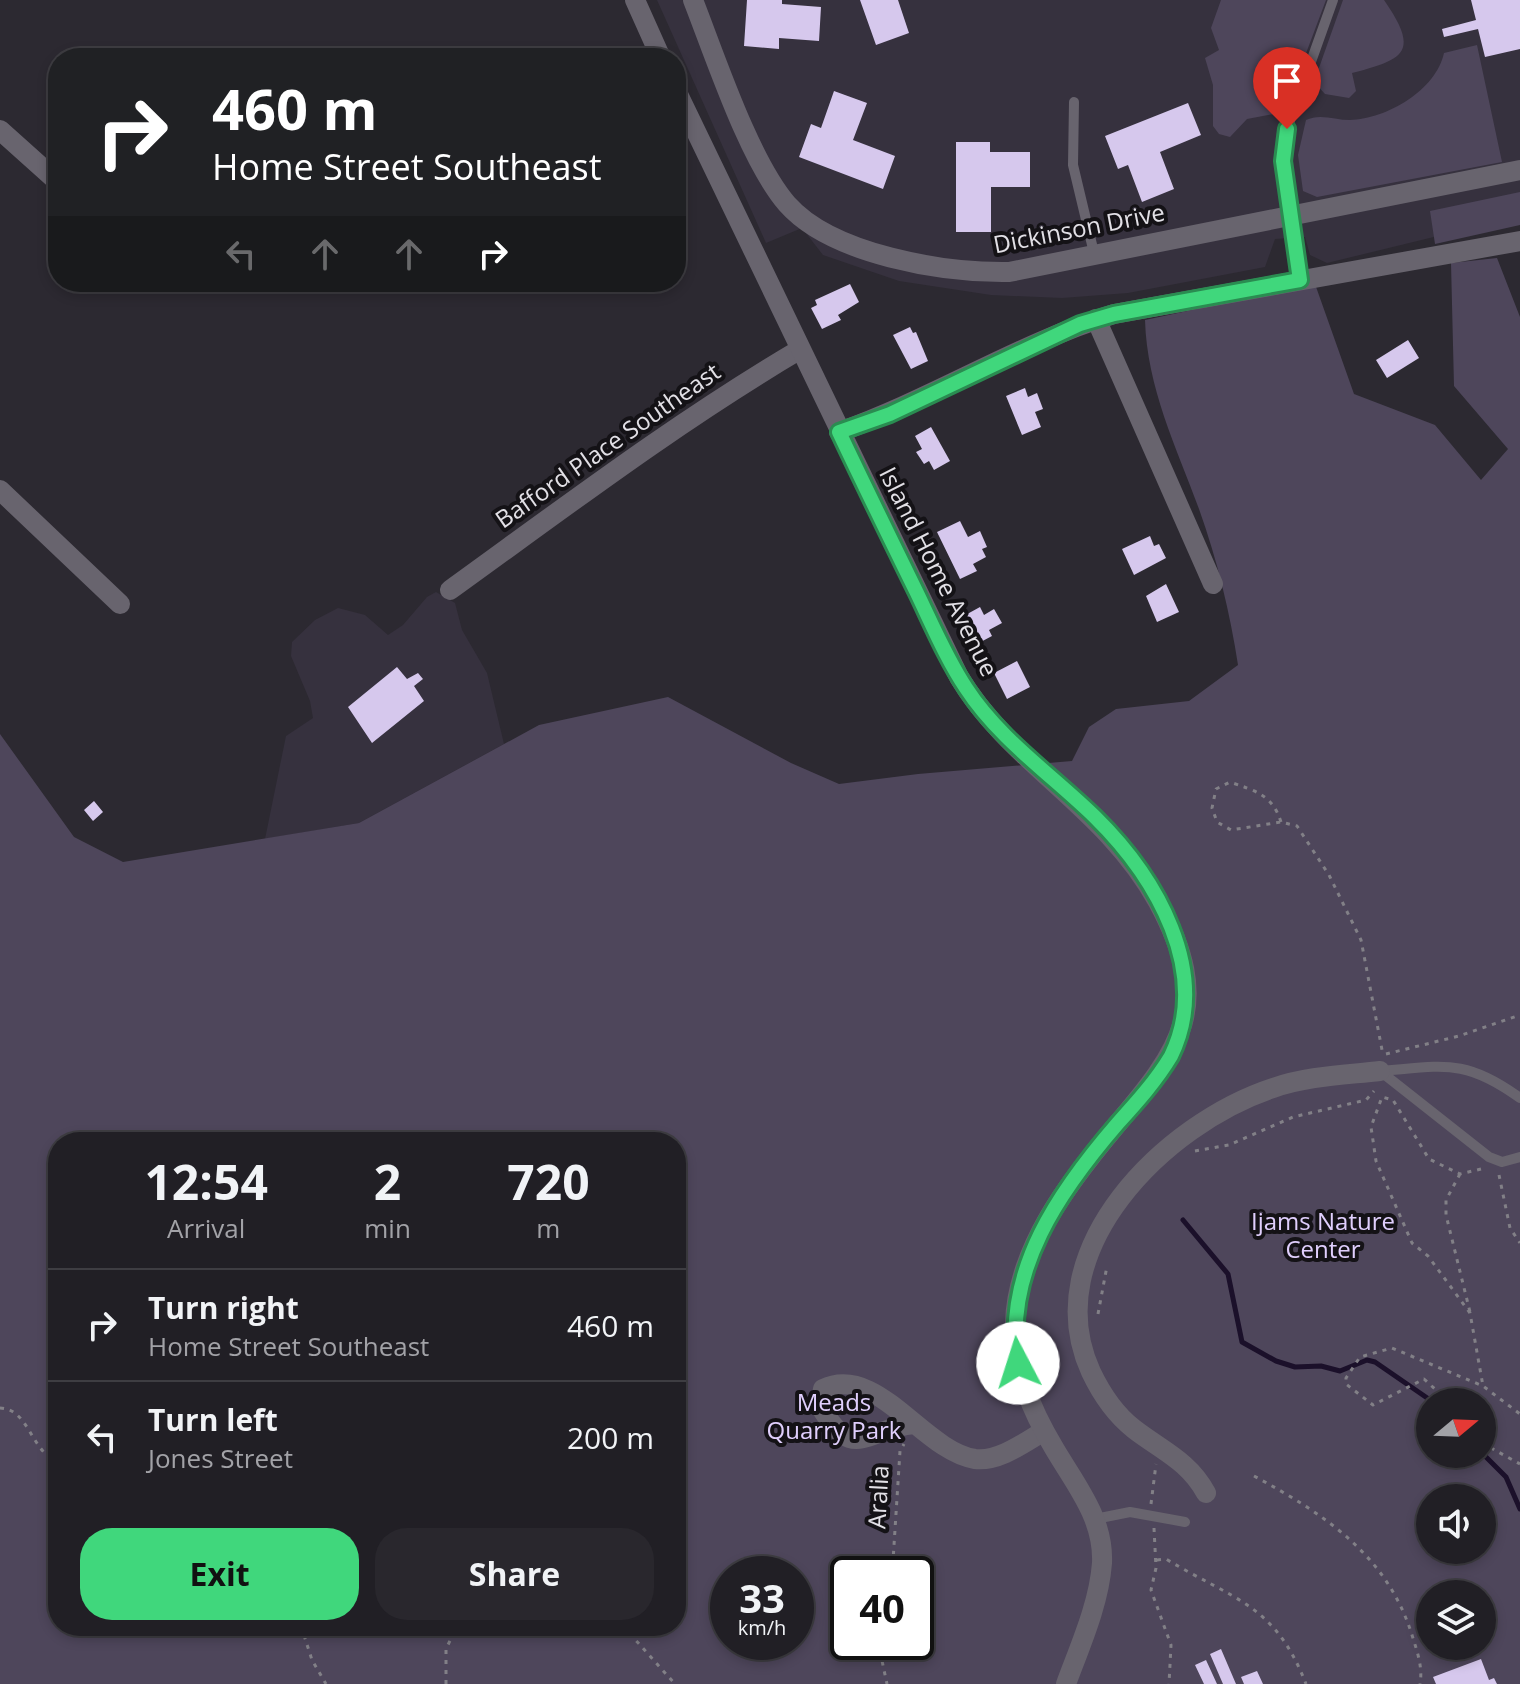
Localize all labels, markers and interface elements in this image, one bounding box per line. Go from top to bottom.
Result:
pin [1253,47,1321,129]
icon: arrive [1265,59,1309,103]
text: 460 m [212,70,378,146]
icon: right [80,80,184,184]
text: Home Street Southeast [212,142,602,191]
street label: Dickinson Drive [990,195,1167,260]
icon: left [219,232,263,276]
icon: ahead [303,232,347,276]
icon: ahead [387,232,431,276]
icon: right [471,232,515,276]
street label: Bafford Place Southeast [488,355,726,535]
street label: Island Home Avenue [872,461,1006,682]
text: 12:54 [144,1149,268,1214]
text: 2 [374,1149,401,1214]
text: 720 [507,1149,590,1214]
park label: Ijams Nature Center [1251,1204,1395,1265]
text: Arrival [167,1210,245,1246]
text: min [364,1210,411,1246]
text: m [536,1210,560,1246]
text: Turn right [148,1287,299,1328]
icon: right [80,1303,124,1347]
text: 460 m [567,1305,654,1346]
position arrow [976,1321,1060,1405]
text: Home Street Southeast [148,1328,429,1364]
park label: Meads Quarry Park [767,1385,902,1446]
north arrow [1416,1388,1496,1468]
map controls [1416,1388,1496,1660]
text: Turn left [148,1399,278,1440]
icon: left [80,1415,124,1459]
text: 200 m [567,1417,654,1458]
text: Jones Street [148,1440,293,1476]
street label: Aralia [859,1464,896,1530]
button: sound [1416,1484,1496,1564]
button: Exit [80,1528,359,1620]
button: Share [375,1528,654,1620]
speed limit sign: 40 [830,1556,934,1660]
text: 33 [739,1570,785,1625]
button: layers [1416,1580,1496,1660]
text: km/h [738,1614,786,1641]

